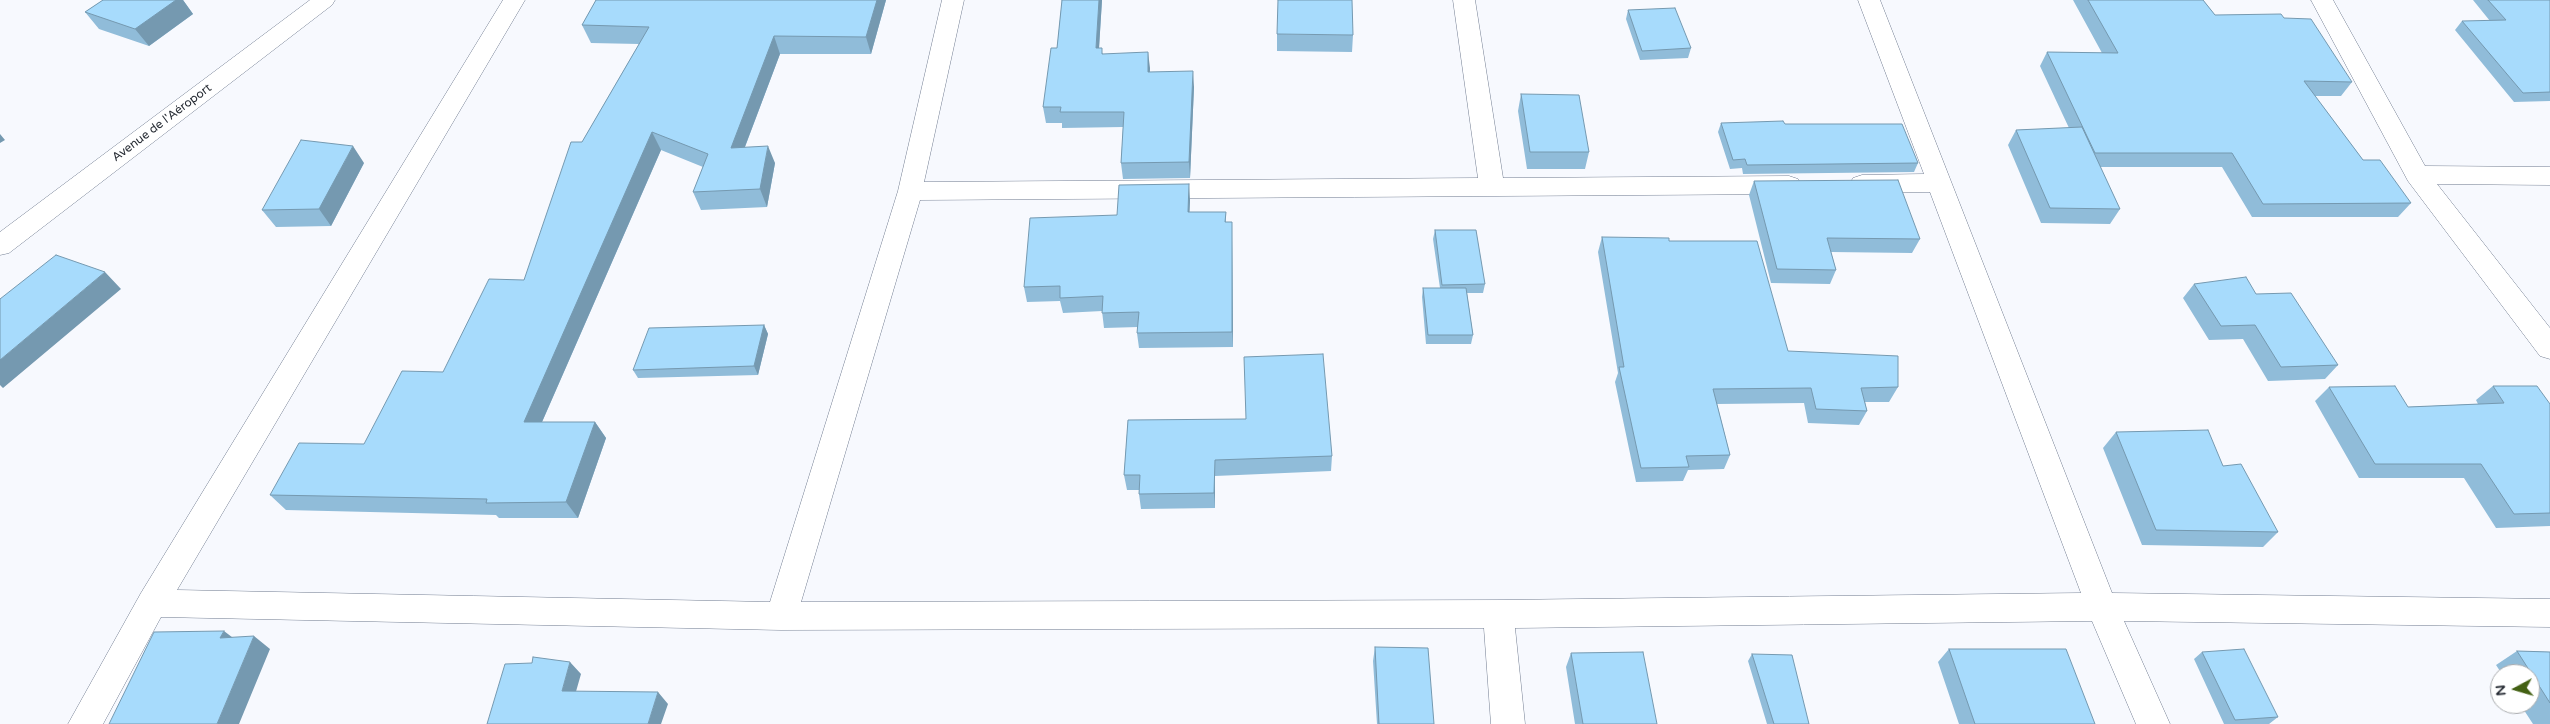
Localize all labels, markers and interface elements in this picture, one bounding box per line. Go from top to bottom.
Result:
street label: Avenue de l'Aéroport [110,81,214,165]
north arrow [2490,664,2540,714]
text: N [2492,684,2510,697]

